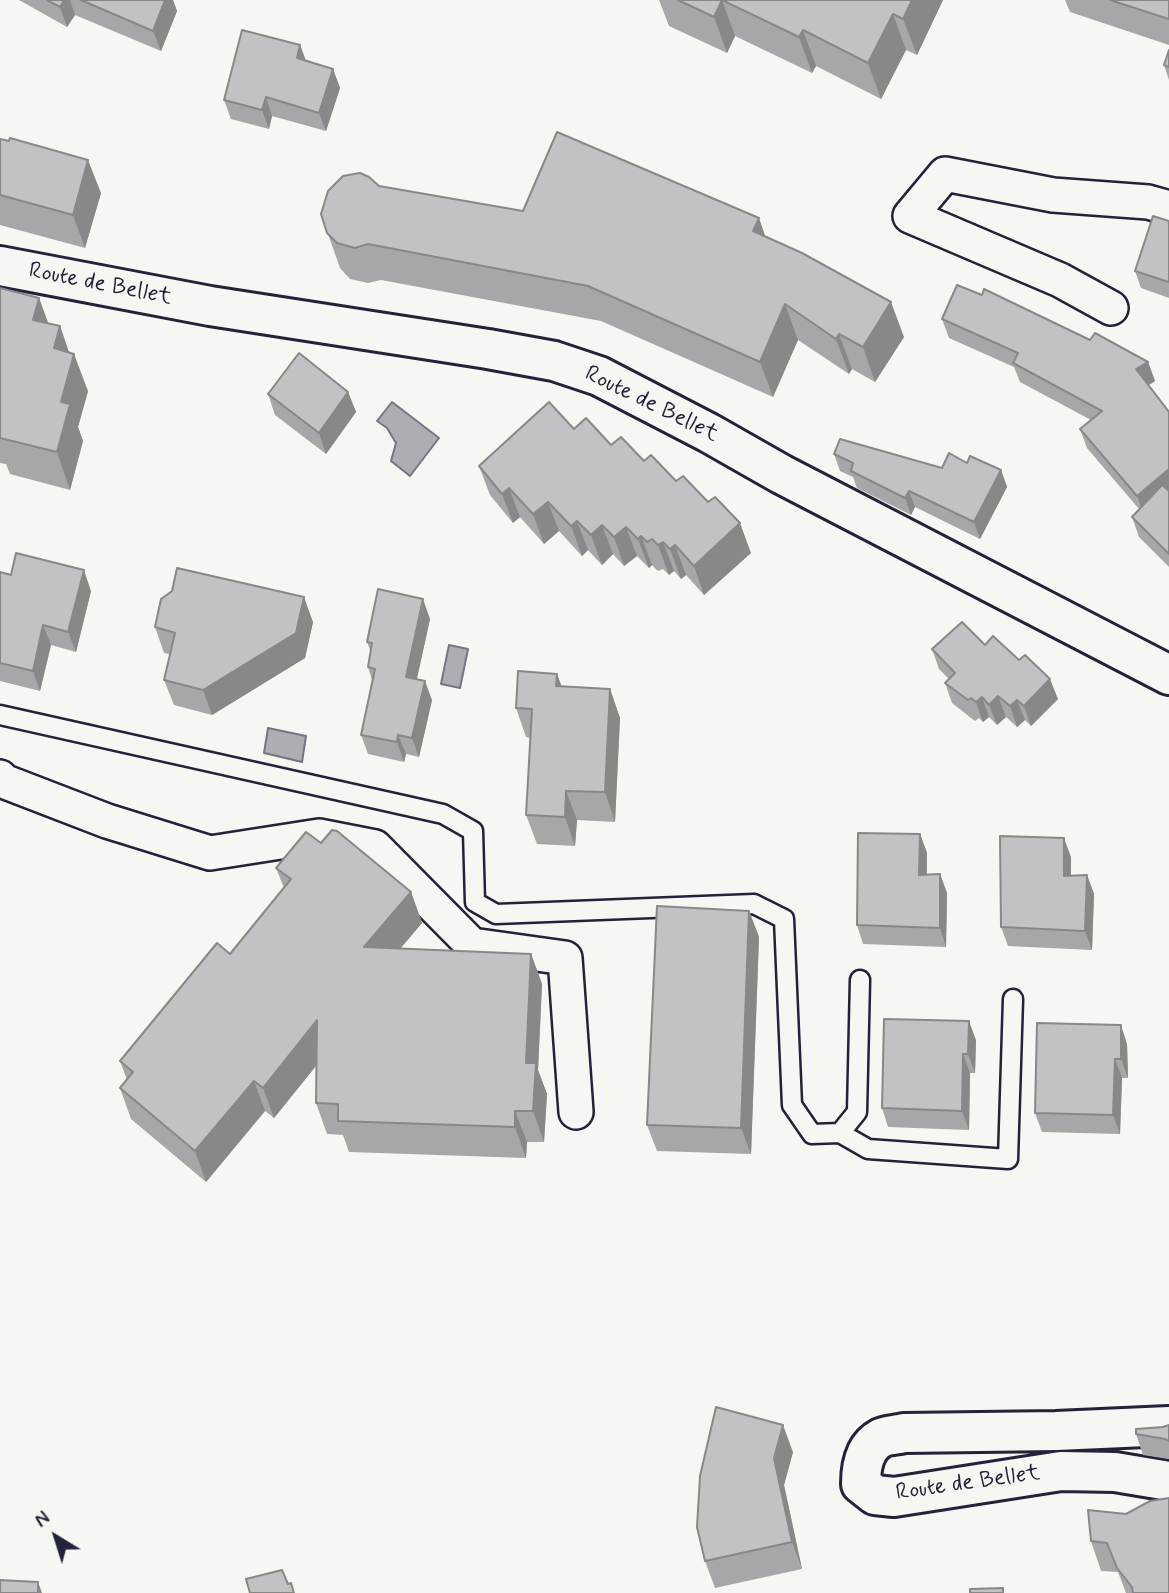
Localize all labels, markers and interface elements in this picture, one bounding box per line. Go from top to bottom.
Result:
street label: Route de Bellet [26,258,174,312]
street label: Route de Bellet [580,361,722,449]
street label: Route de Bellet [894,1460,1042,1508]
north arrow [21,1502,91,1572]
text: N [30,1506,55,1534]

